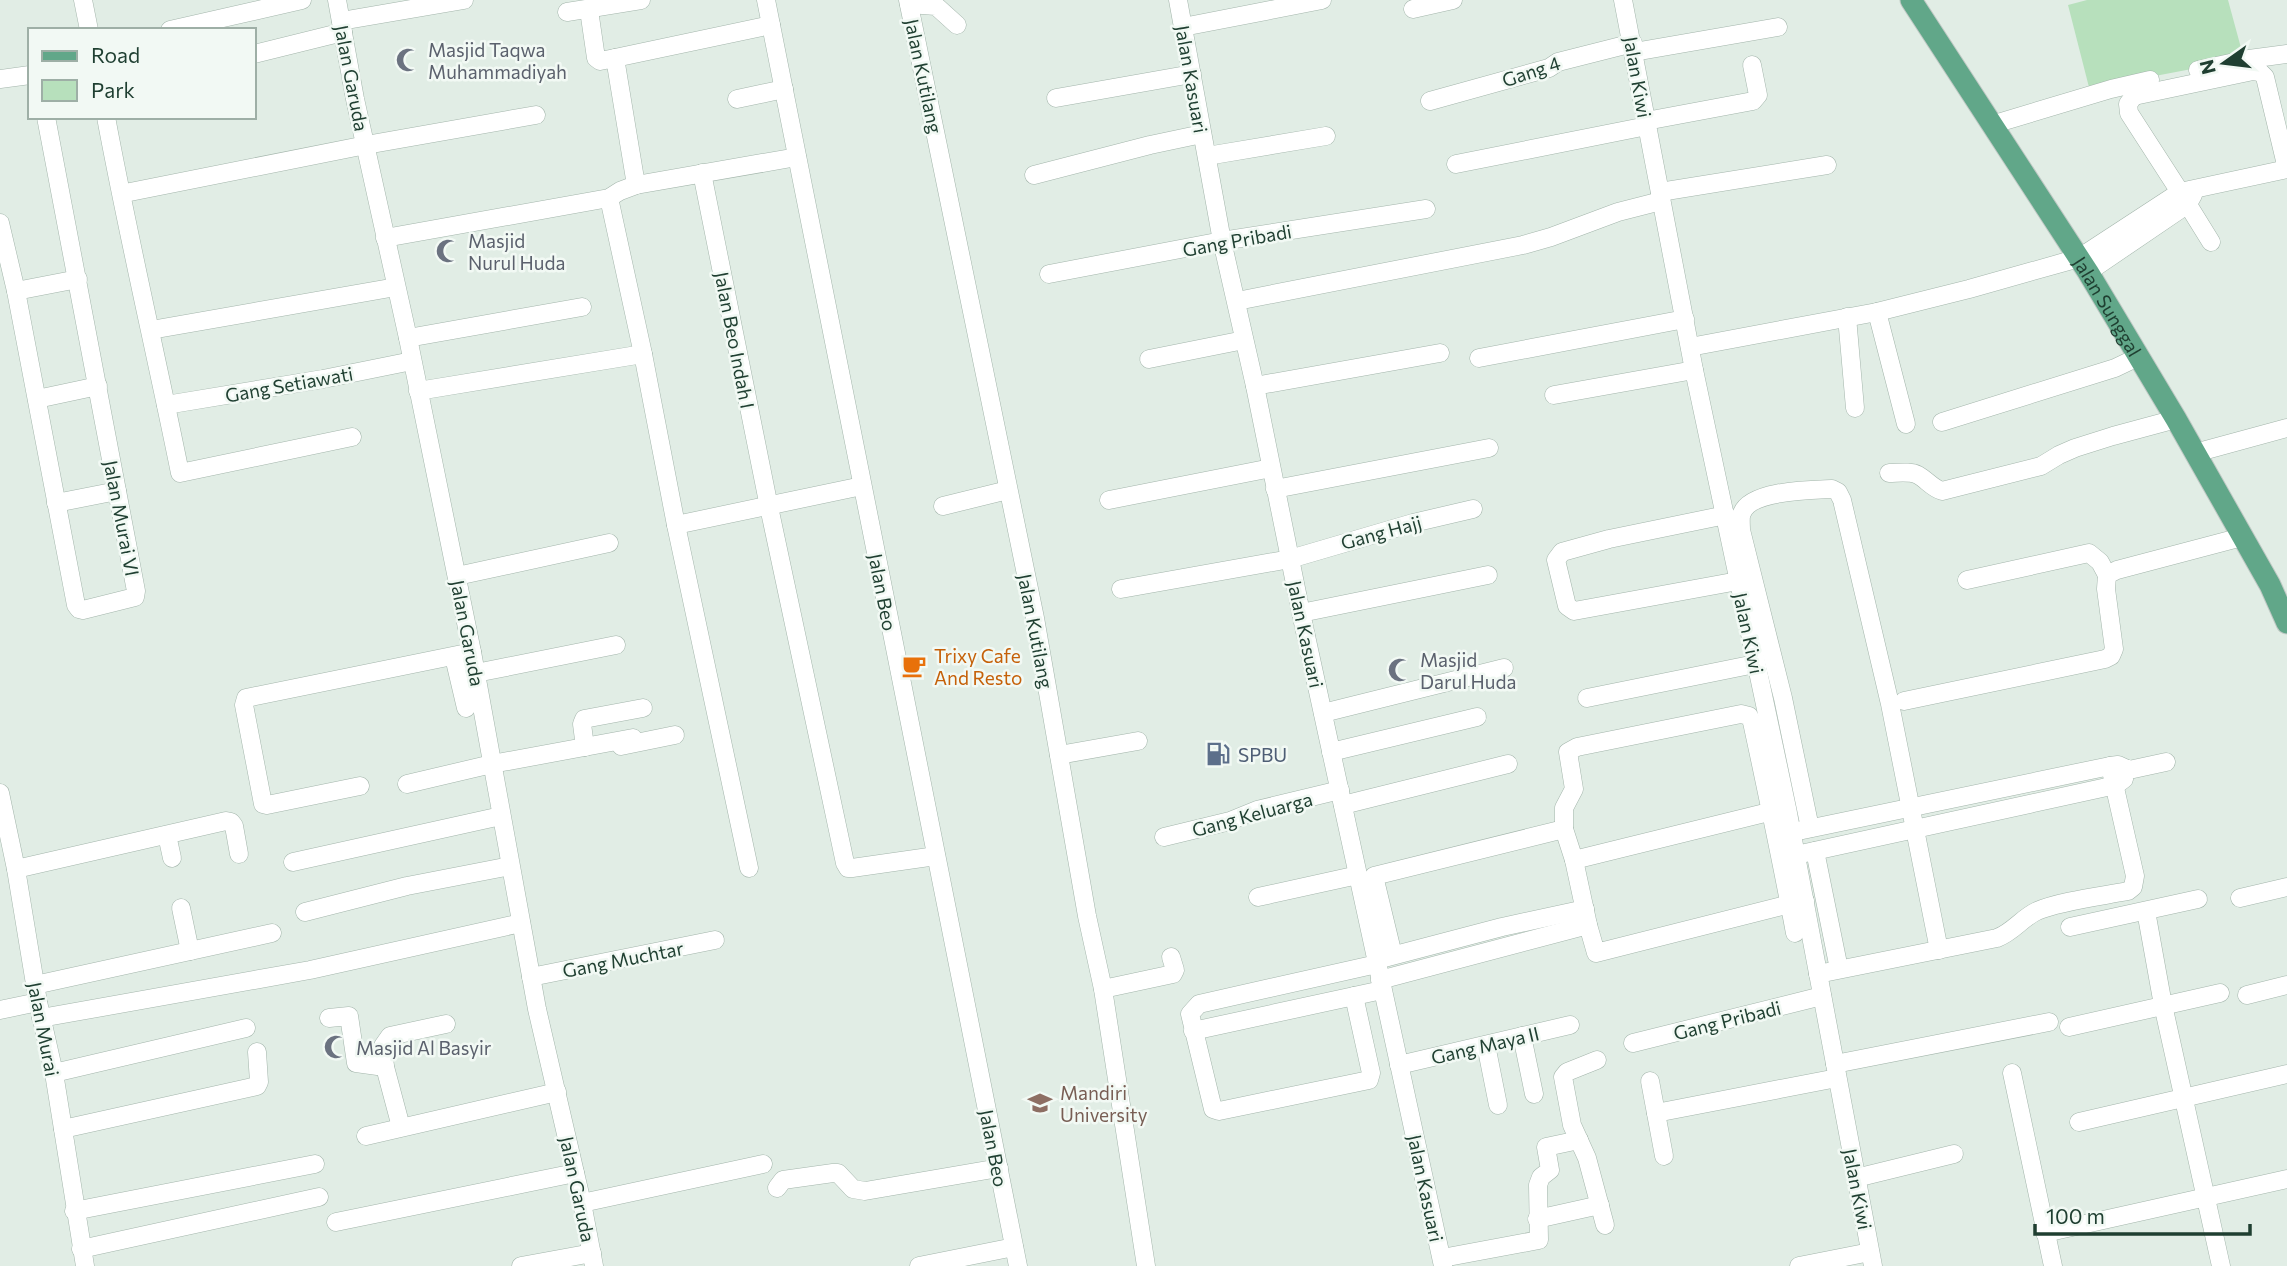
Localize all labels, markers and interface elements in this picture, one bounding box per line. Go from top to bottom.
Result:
street label: Jalan Kutilang [901,17,947,135]
street label: Jalan Garuda [330,23,374,133]
street label: Jalan Kasuari [1171,23,1213,135]
legend [28,28,256,119]
north arrow [2189,28,2259,98]
street label: Jalan Kiwi [1620,34,1656,120]
place label: Masjid Taqwa Muhammadiyah [428,38,567,83]
text: Road [91,42,140,67]
mosque icon: Masjid Taqwa Muhammadiyah [394,46,422,74]
street label: Gang 4 [1499,51,1563,91]
text: N [2194,58,2220,77]
text: Park [91,77,135,102]
street label: Gang Pribadi [1181,219,1293,261]
place label: Masjid Nurul Huda [468,229,565,274]
mosque icon: Masjid Nurul Huda [434,237,462,265]
street label: Jalan Sunggal [2069,252,2147,360]
street label: Jalan Beo Indah I [710,270,760,410]
street label: Gang Setiawati [223,361,355,407]
street label: Jalan Murai VI [99,458,145,578]
street label: Gang Hajj [1338,510,1424,554]
street label: Jalan Beo [864,551,902,633]
street label: Jalan Kutilang [1014,572,1058,690]
street label: Jalan Garuda [446,578,490,688]
street label: Jalan Kasuari [1283,578,1329,690]
street label: Jalan Kiwi [1729,590,1769,676]
place label: Trixy Cafe And Resto [934,644,1022,689]
place label: Masjid Darul Huda [1420,648,1516,693]
cafe icon: Trixy Cafe And Resto [900,652,928,680]
mosque icon: Masjid Darul Huda [1386,656,1414,684]
fuel station icon: SPBU [1204,740,1232,768]
place label: SPBU [1238,743,1287,766]
street label: Gang Keluarga [1189,787,1315,841]
street label: Gang Muchtar [560,936,686,982]
street label: Jalan Murai [24,980,64,1078]
street label: Gang Pribadi [1671,996,1783,1044]
street label: Gang Maya II [1429,1021,1541,1069]
mosque icon: Masjid Al Basyir [322,1033,350,1061]
place label: Masjid Al Basyir [356,1036,492,1059]
place label: Mandiri University [1060,1081,1148,1126]
school or university icon: Mandiri University [1026,1089,1054,1117]
street label: Jalan Beo [975,1107,1013,1189]
street label: Jalan Kasuari [1403,1132,1449,1244]
street label: Jalan Garuda [556,1134,600,1244]
street label: Jalan Kiwi [1839,1146,1877,1232]
scale bar [2035,1192,2250,1236]
text: 100 m [2046,1203,2105,1228]

